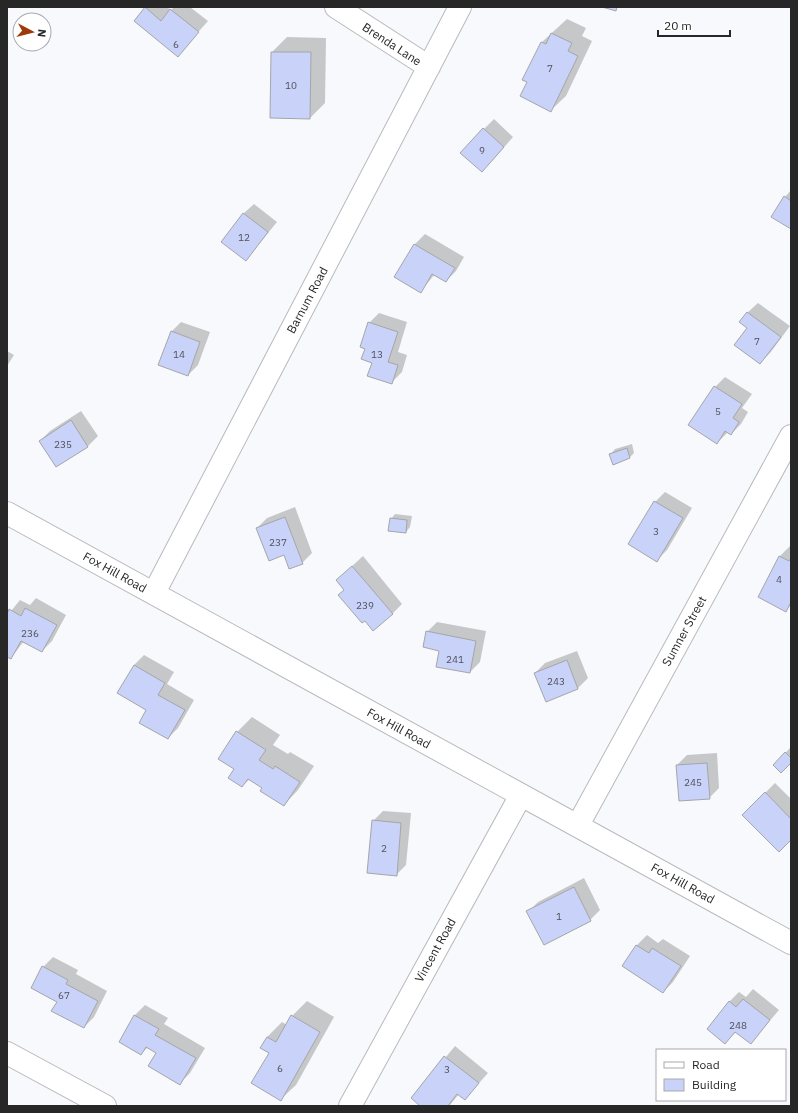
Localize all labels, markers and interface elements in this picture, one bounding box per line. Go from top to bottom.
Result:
north arrow [12,12,52,52]
scale bar [658,12,730,38]
text: 20 m [664,18,692,33]
street label: Brenda Lane [360,19,425,69]
text: N [34,28,49,38]
house number: 6 [173,38,179,51]
house number: 7 [547,62,553,75]
house number: 10 [285,79,297,92]
house number: 9 [479,144,485,157]
house number: 12 [238,231,250,244]
street label: Barnum Road [283,264,331,336]
house number: 7 [754,335,760,348]
house number: 14 [173,348,185,361]
house number: 13 [371,348,383,361]
house number: 5 [715,405,721,418]
house number: 235 [54,438,72,451]
house number: 3 [653,525,659,538]
house number: 237 [269,536,287,549]
street label: Fox Hill Road [81,548,149,596]
house number: 4 [776,573,782,586]
street label: Sumner Street [659,593,709,669]
house number: 239 [356,599,374,612]
house number: 236 [21,627,39,640]
house number: 241 [446,653,464,666]
house number: 243 [547,675,565,688]
street label: Fox Hill Road [365,704,433,752]
house number: 245 [684,776,702,789]
house number: 2 [381,842,387,855]
street label: Fox Hill Road [649,859,717,907]
house number: 1 [556,910,562,923]
street label: Vincent Road [411,915,459,985]
house number: 67 [58,989,70,1002]
house number: 248 [729,1019,747,1032]
legend [656,1049,786,1101]
text: Road [692,1057,720,1072]
house number: 6 [277,1062,283,1075]
house number: 3 [444,1063,450,1076]
text: Building [692,1077,737,1092]

